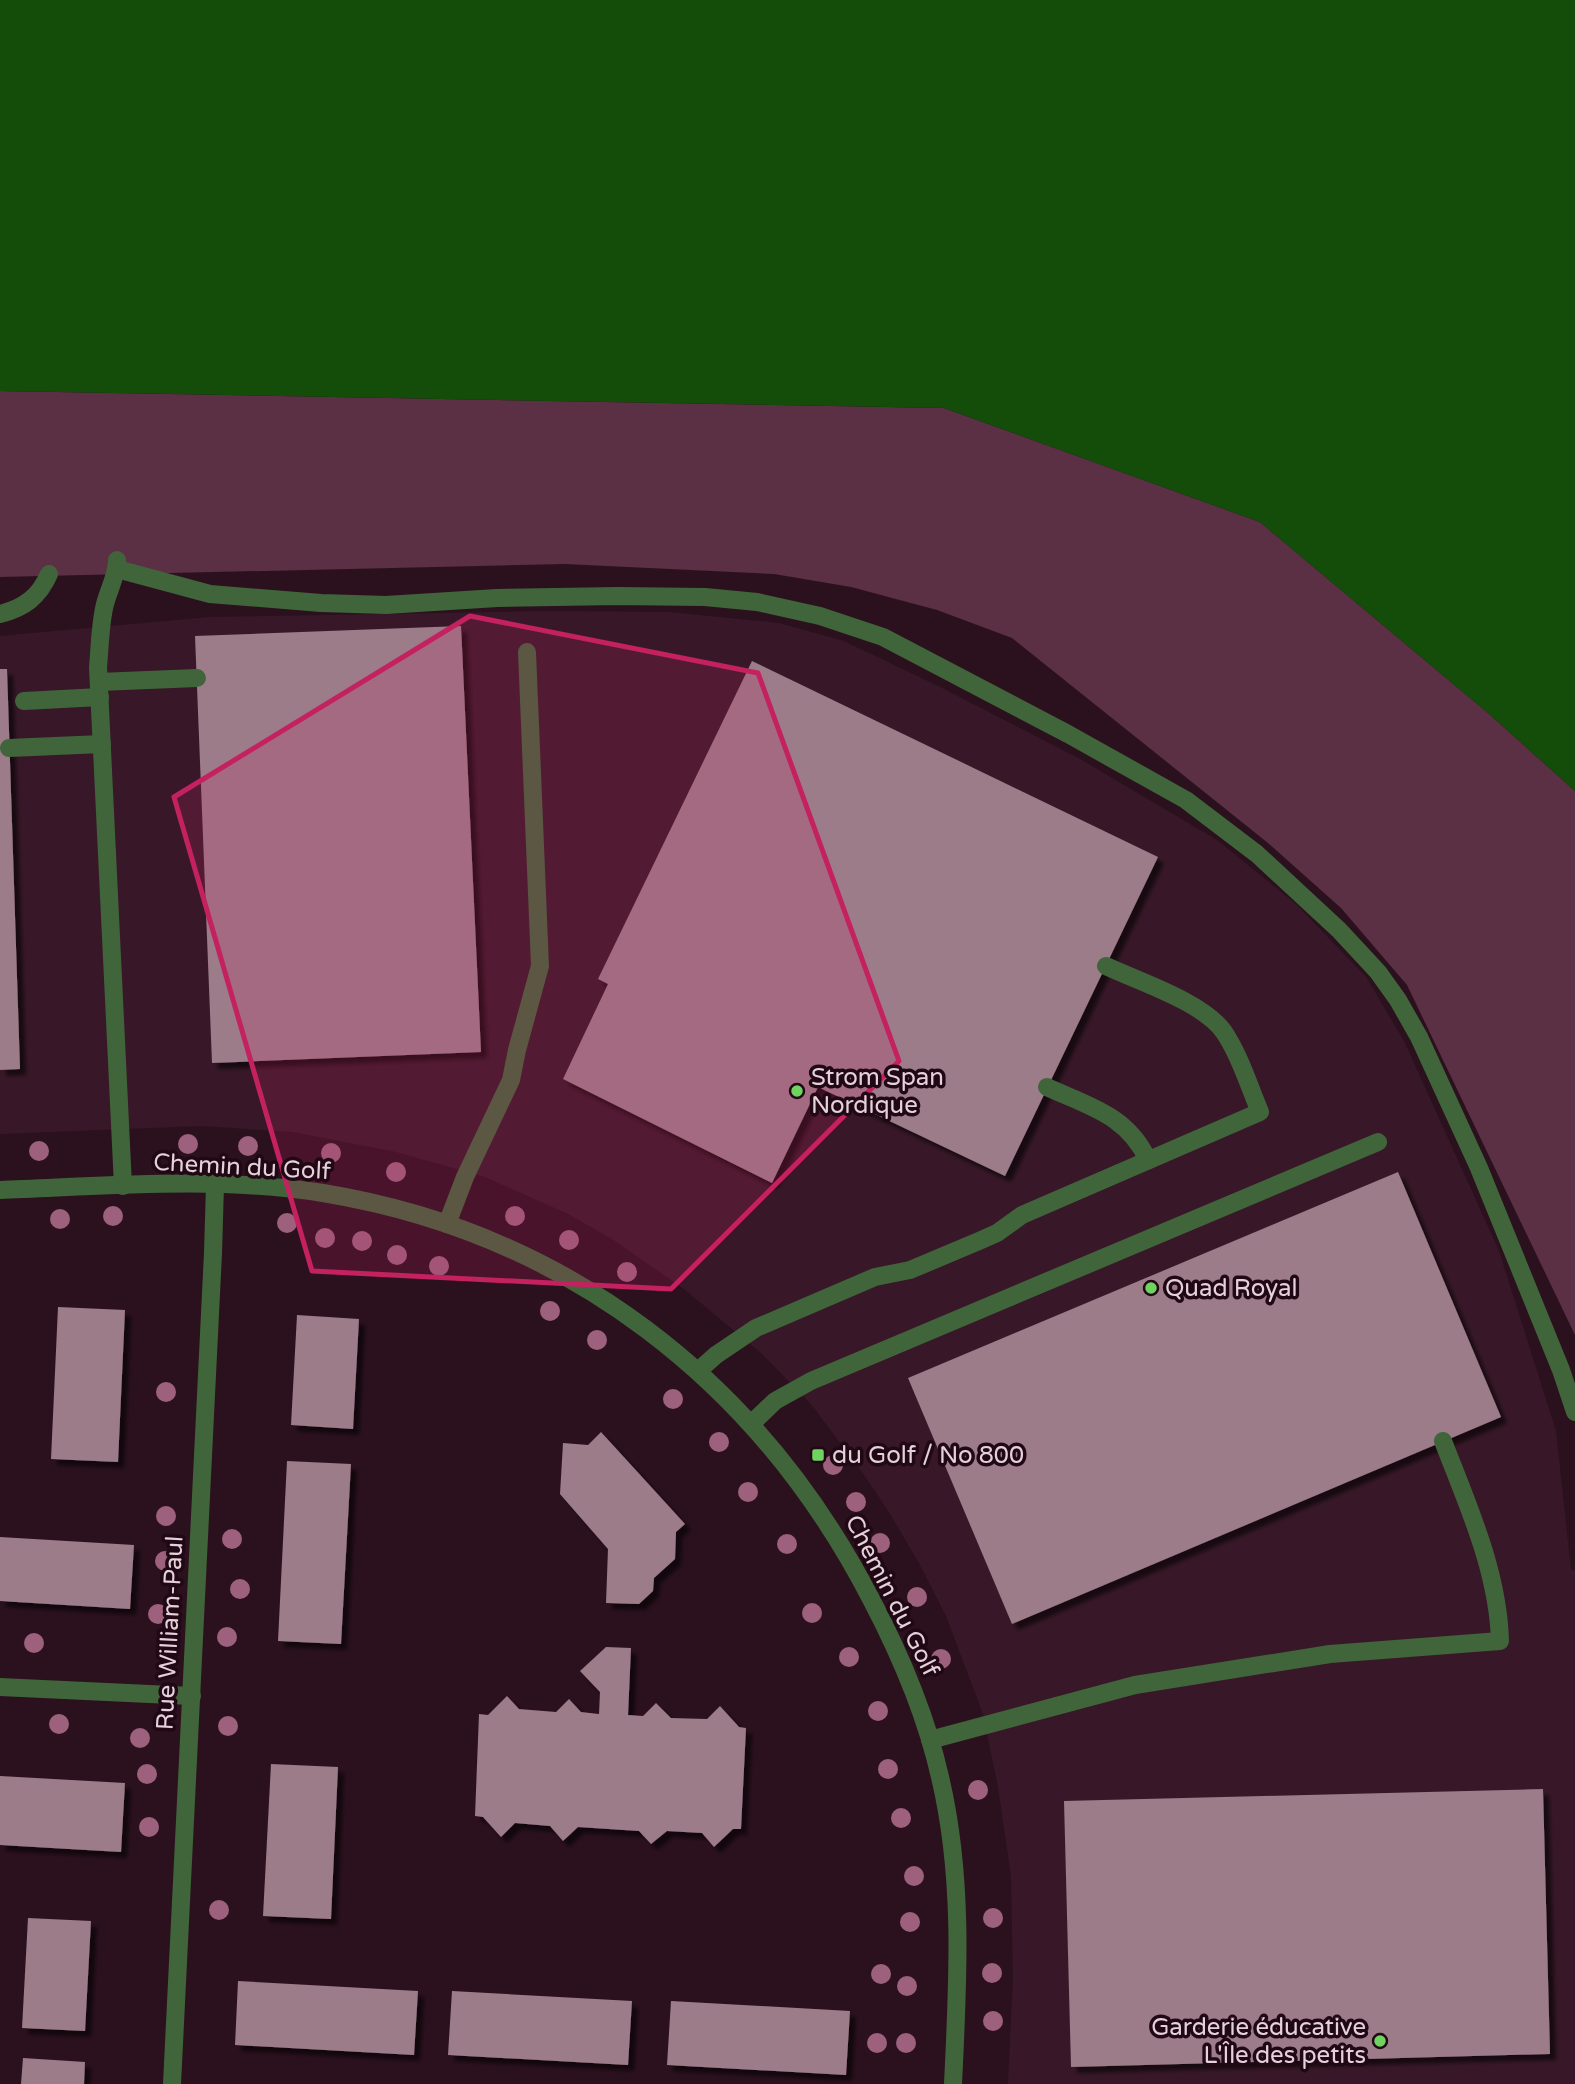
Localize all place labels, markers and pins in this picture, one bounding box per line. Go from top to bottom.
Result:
place label: Strom Span Nordique [811,1063,944,1120]
marker: Strom Span Nordique [789,1083,805,1099]
place label: Quad Royal [1165,1274,1298,1303]
marker: Quad Royal [1143,1280,1159,1296]
place label: du Golf / No 800 [832,1441,1024,1470]
marker: du Golf / No 800 [810,1447,826,1463]
place label: Garderie éducative L'Île des petits [1151,2013,1366,2070]
marker: Garderie éducative L'Île des petits [1372,2033,1388,2049]

